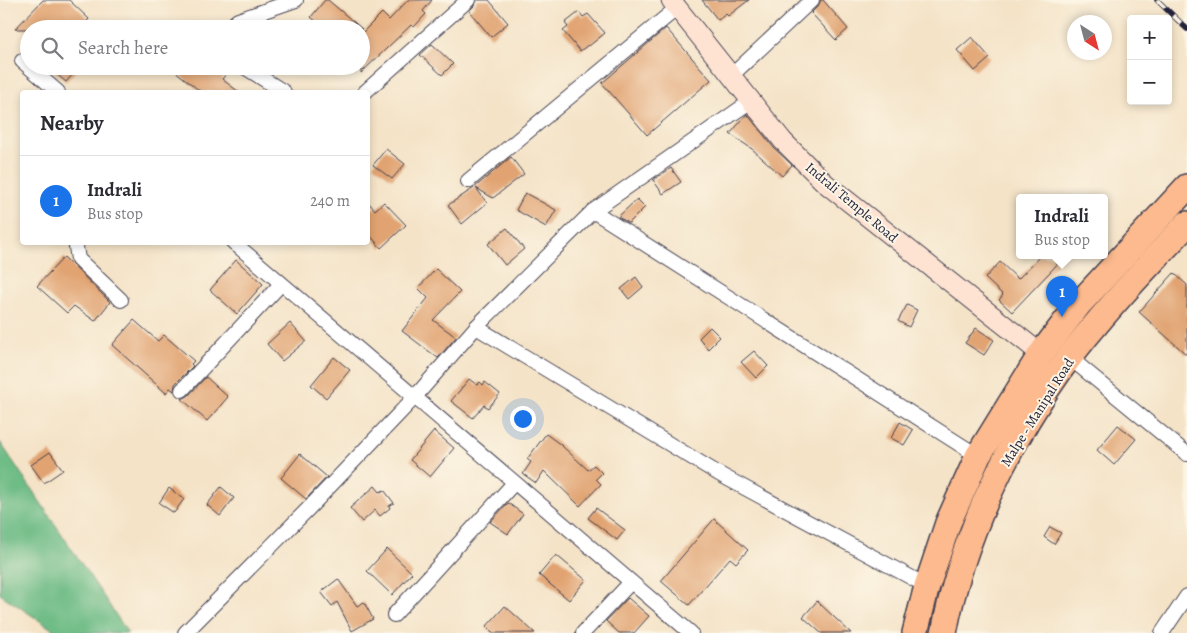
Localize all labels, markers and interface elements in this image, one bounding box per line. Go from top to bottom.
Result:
north arrow [1067,15,1112,60]
map controls [1127,15,1172,105]
button: + [1127,15,1172,60]
search box [20,20,370,75]
icon: search [38,34,66,62]
text: Search here [78,35,168,61]
button: − [1127,60,1172,105]
text: Nearby [40,109,103,137]
street label: Indrali Temple Road [801,158,902,247]
text: Indrali [87,177,142,203]
text: 1 [53,190,59,212]
text: 240 m [310,190,350,212]
popup [1016,194,1108,259]
text: Bus stop [87,203,143,225]
text: Indrali [1034,203,1089,229]
text: Bus stop [1034,229,1090,251]
pin: 1 [1046,276,1078,317]
street label: Malpe - Manipal Road [996,354,1079,470]
your location [510,406,536,432]

